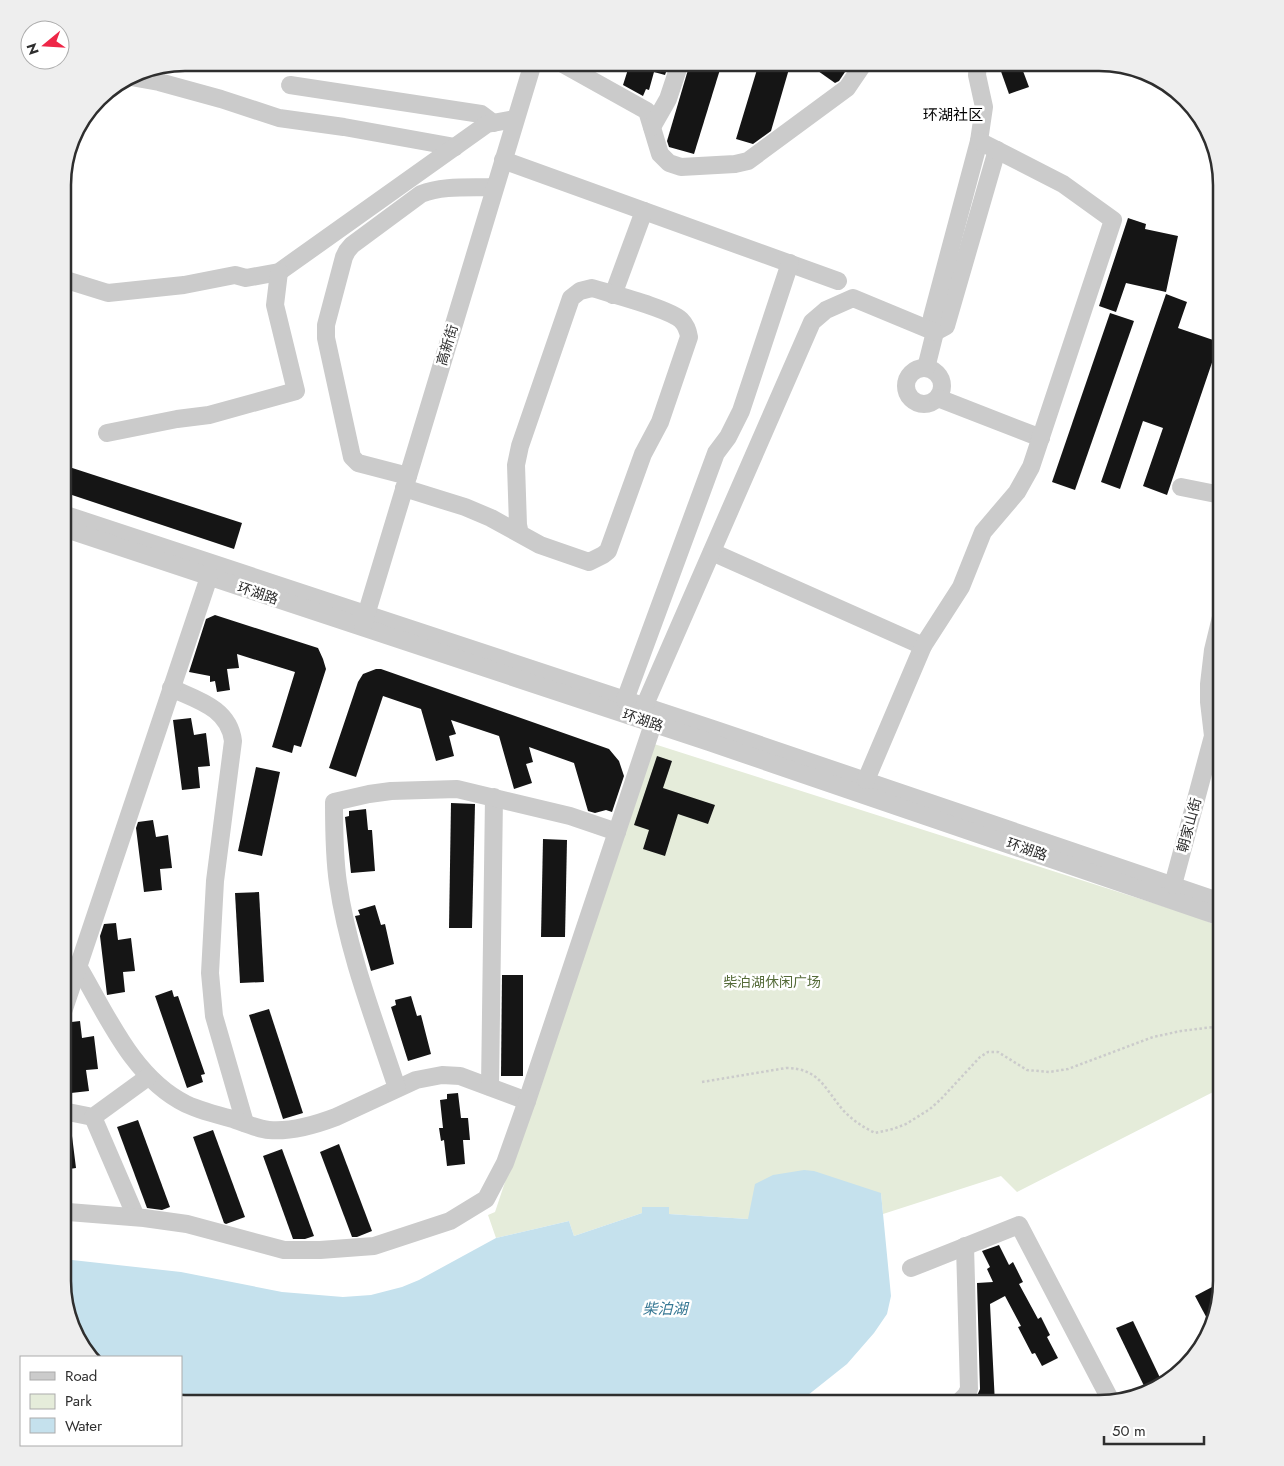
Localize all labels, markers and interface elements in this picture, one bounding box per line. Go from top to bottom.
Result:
north arrow [20,20,70,70]
text: N [21,41,44,57]
district label: 环湖社区 [923,104,983,126]
street label: 高新街 [431,322,463,368]
street label: 环湖路 [235,577,281,609]
street label: 环湖路 [620,704,666,736]
street label: 朝家山街 [1172,795,1206,855]
street label: 环湖路 [1004,833,1050,865]
park label: 柴泊湖休闲广场 [723,972,821,992]
water label: 柴泊湖 [642,1298,689,1320]
legend [20,1356,182,1446]
text: Road [65,1365,97,1387]
text: Park [65,1390,92,1412]
scale bar [1104,1414,1204,1446]
text: Water [65,1415,103,1437]
text: 50 m [1112,1420,1146,1442]

